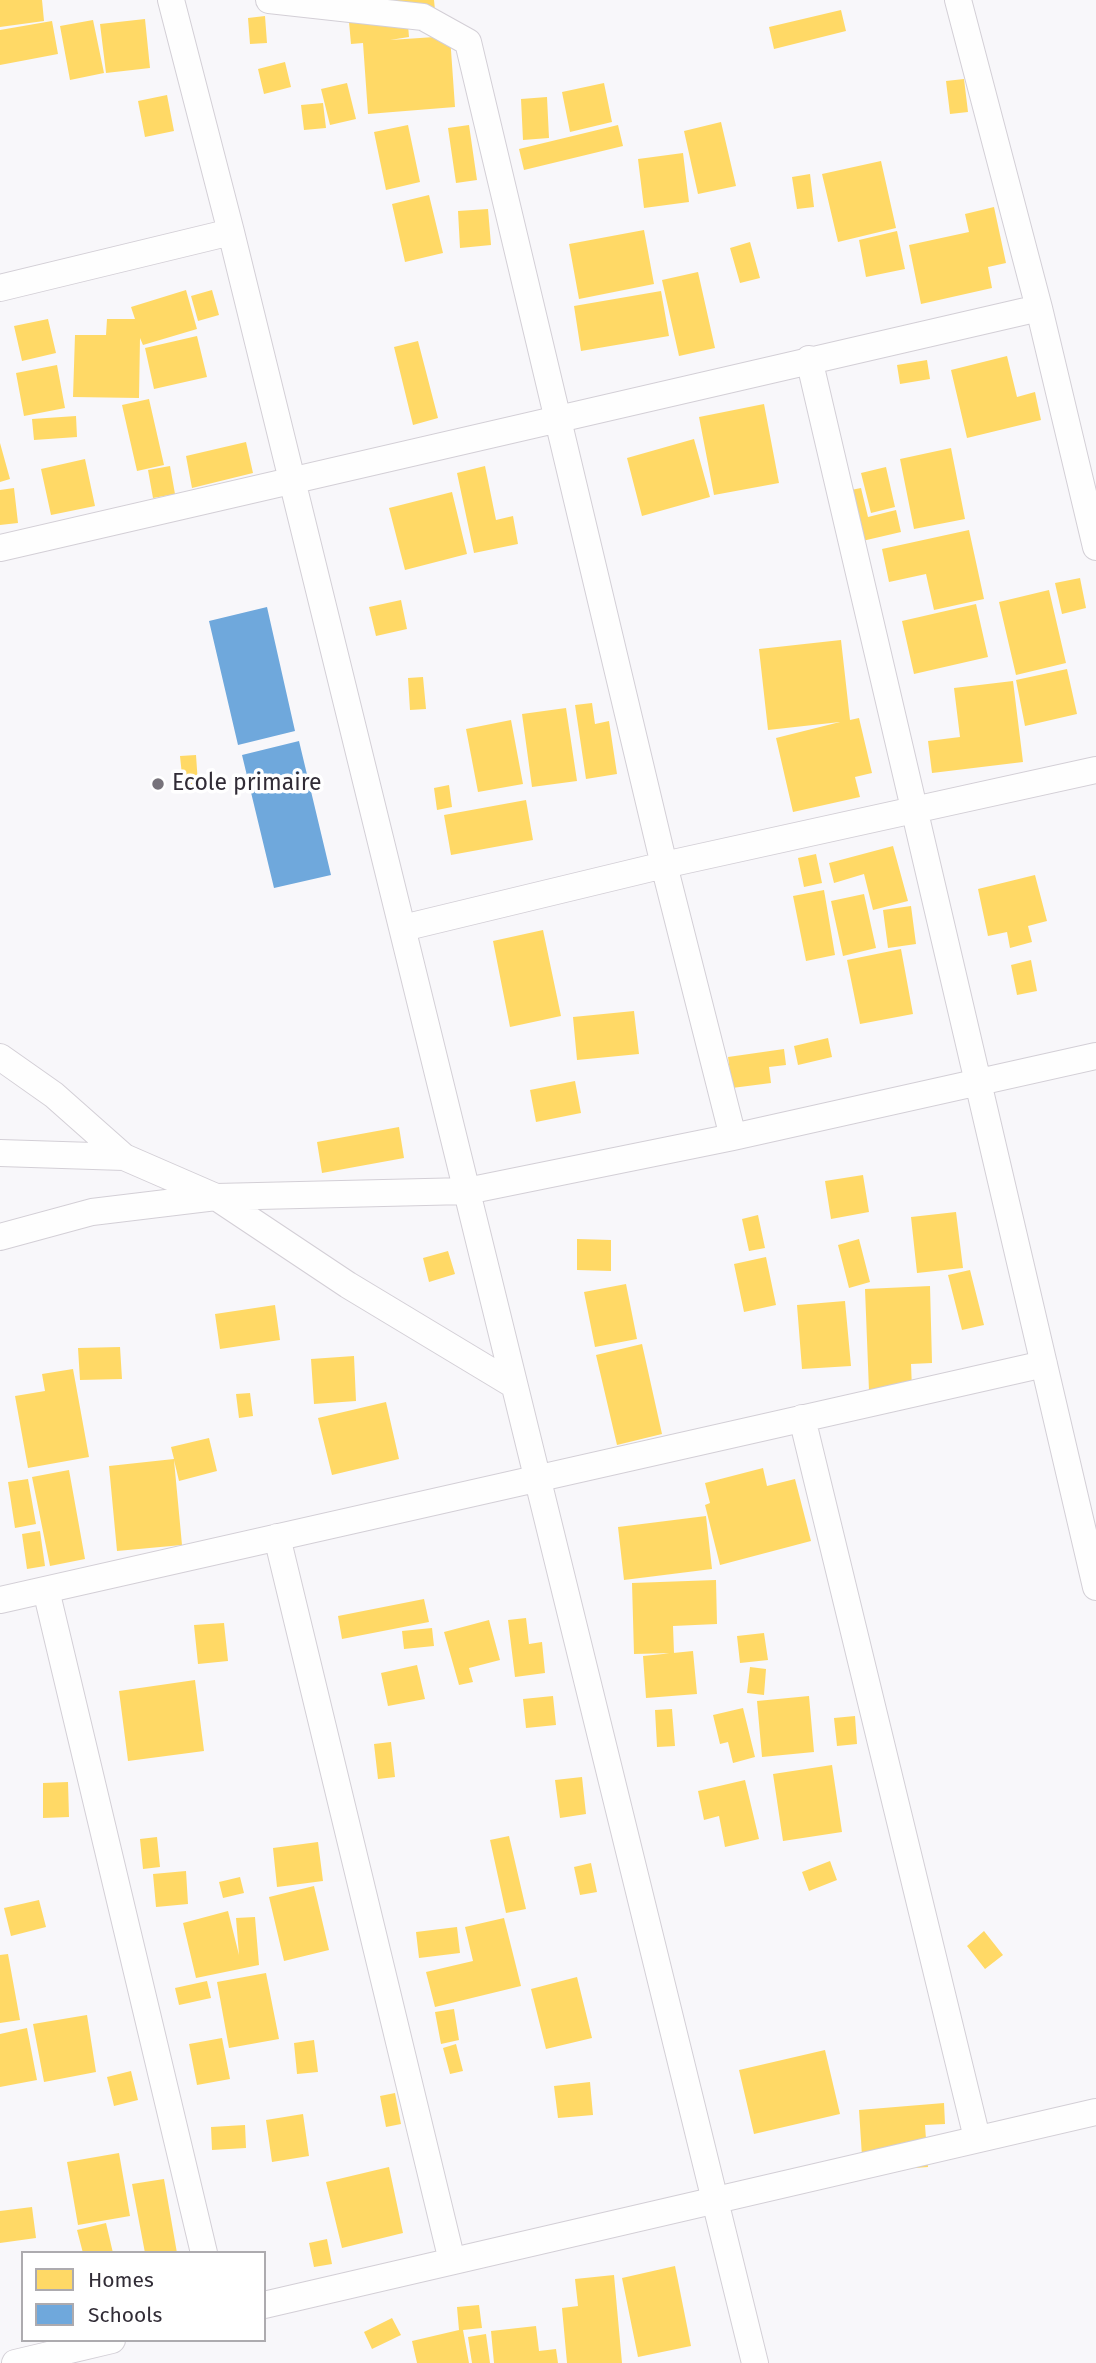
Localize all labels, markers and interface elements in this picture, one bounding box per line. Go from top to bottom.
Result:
place label: Ecole primaire [172,770,322,798]
marker: Ecole primaire [150,776,166,792]
legend [21,2251,266,2342]
text: Homes [88,2267,154,2293]
text: Schools [88,2302,162,2328]

